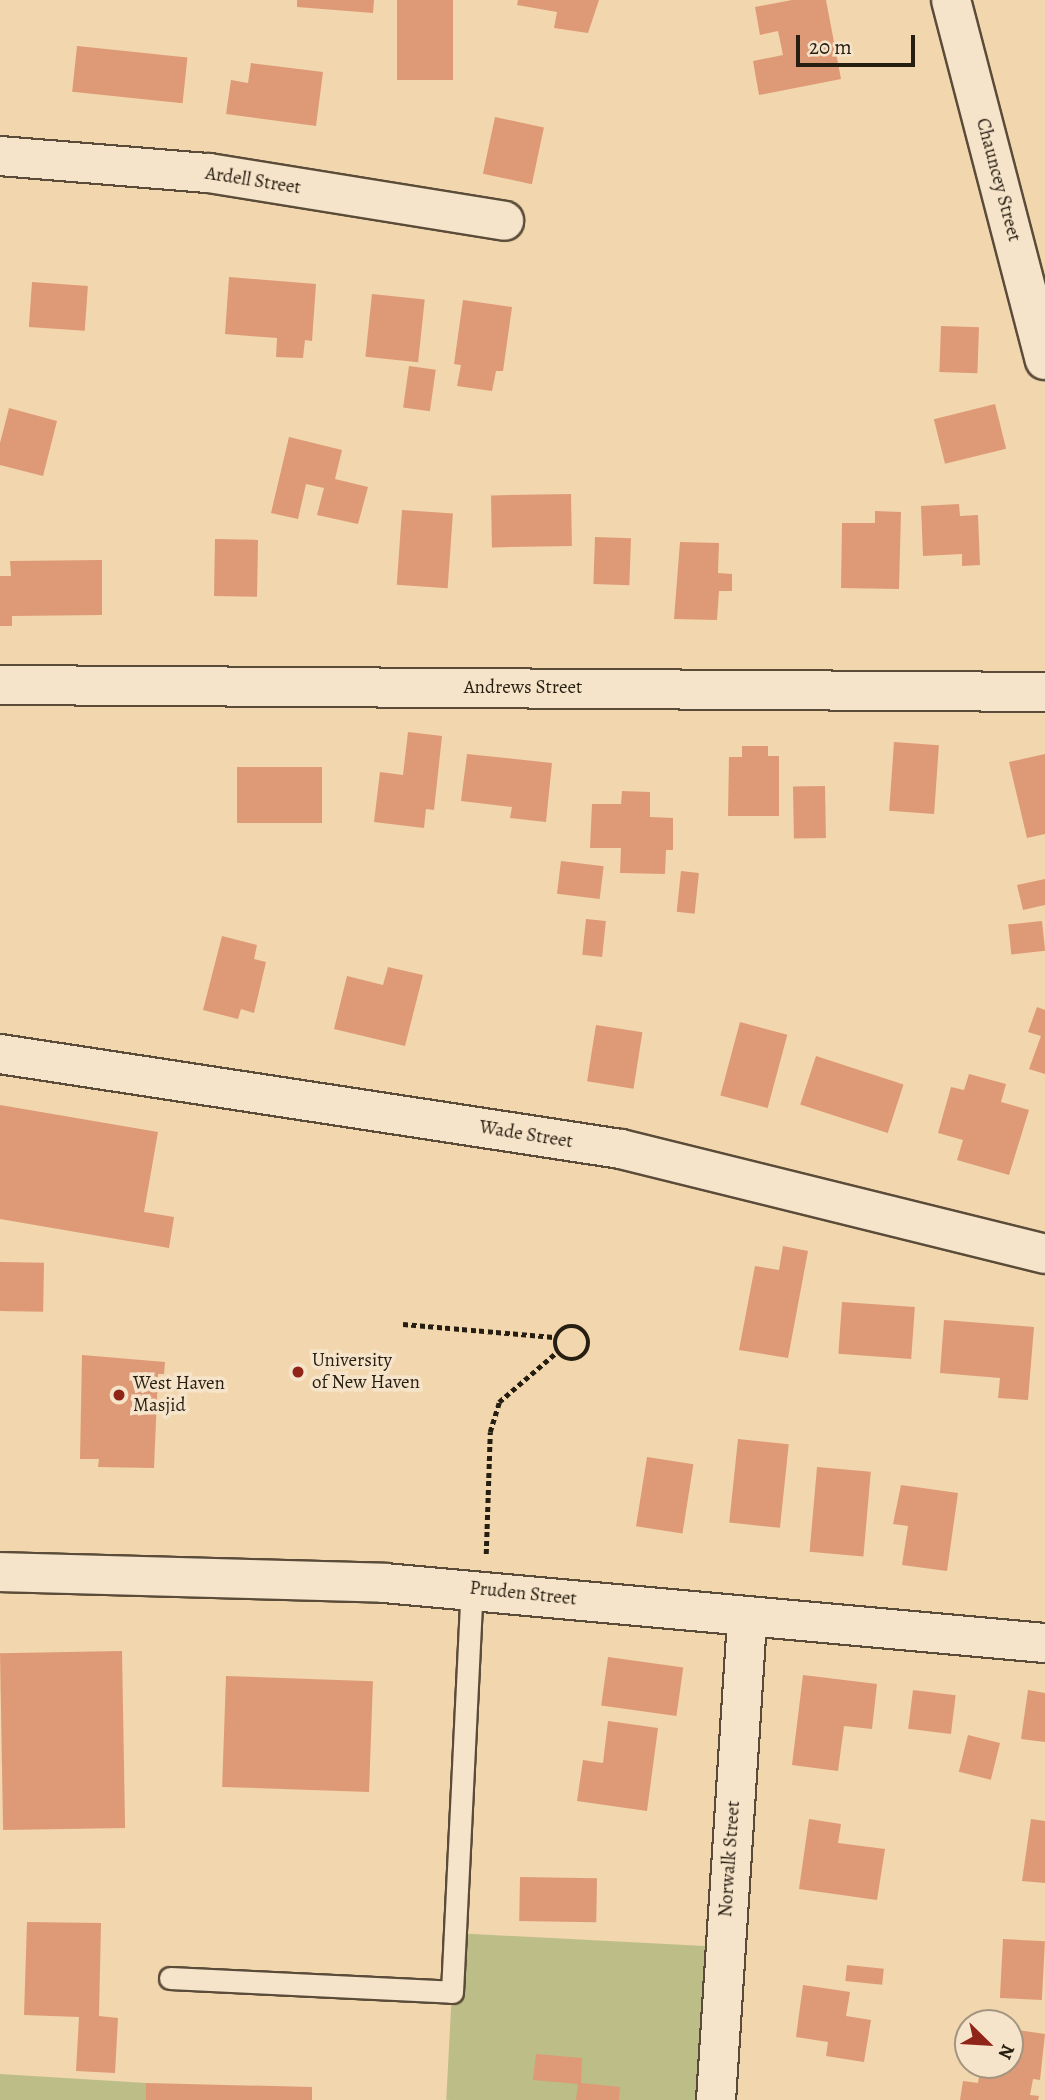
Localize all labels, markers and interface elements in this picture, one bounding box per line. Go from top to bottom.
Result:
scale bar [800,21,919,65]
text: 20 m [809,33,852,61]
street label: Chauncey Street [971,116,1025,244]
street label: Ardell Street [204,162,302,200]
street label: Andrews Street [464,677,582,699]
street label: Wade Street [478,1116,574,1154]
place label: University of New Haven [312,1350,420,1394]
marker: University of New Haven [290,1364,306,1380]
place label: West Haven Masjid [133,1373,225,1417]
marker: West Haven Masjid [111,1387,127,1403]
street label: Pruden Street [468,1577,578,1611]
street label: Norwalk Street [715,1800,745,1918]
north arrow [954,2009,1024,2079]
text: N [992,2040,1021,2063]

